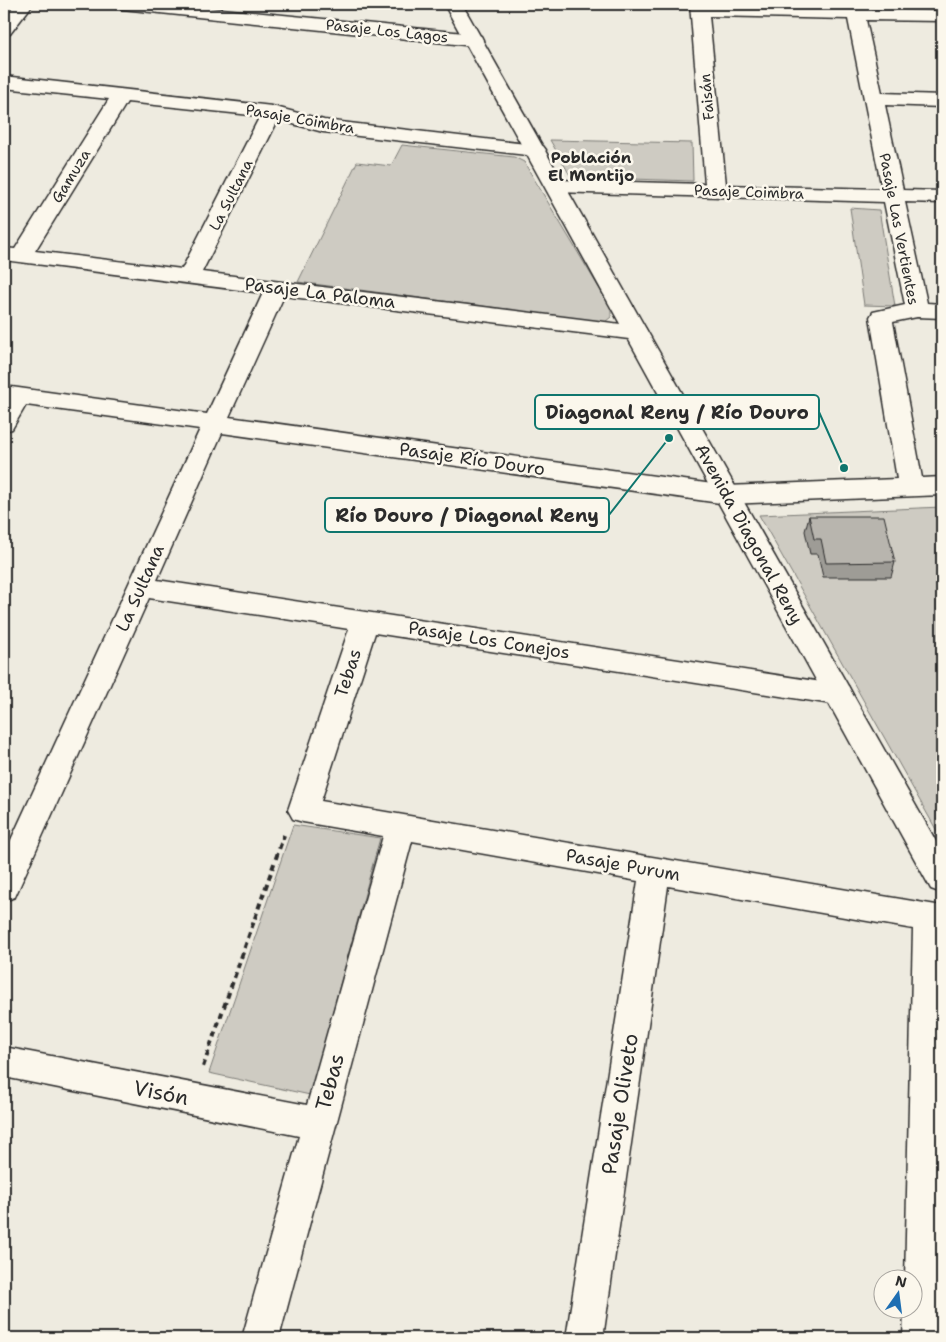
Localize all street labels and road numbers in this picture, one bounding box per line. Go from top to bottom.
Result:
street label: Pasaje Los Lagos [325,15,449,47]
street label: Faisán [695,73,719,121]
street label: Pasaje Coimbra [244,100,357,139]
street label: Gamuza [47,145,96,207]
street label: Pasaje Las Vertientes [874,151,924,307]
street label: La Sultana [204,155,258,234]
street label: Pasaje Coimbra [694,180,805,204]
street label: Pasaje La Paloma [243,272,397,314]
street label: Pasaje Río Douro [398,437,546,481]
street label: Avenida Diagonal Reny [689,439,809,629]
street label: La Sultana [110,541,170,635]
street label: Pasaje Los Conejos [406,615,572,665]
street label: Tebas [329,646,367,700]
street label: Pasaje Purum [564,843,682,887]
street label: Pasaje Oliveto [595,1031,645,1177]
street label: Tebas [309,1050,351,1114]
street label: Visón [131,1074,191,1112]

